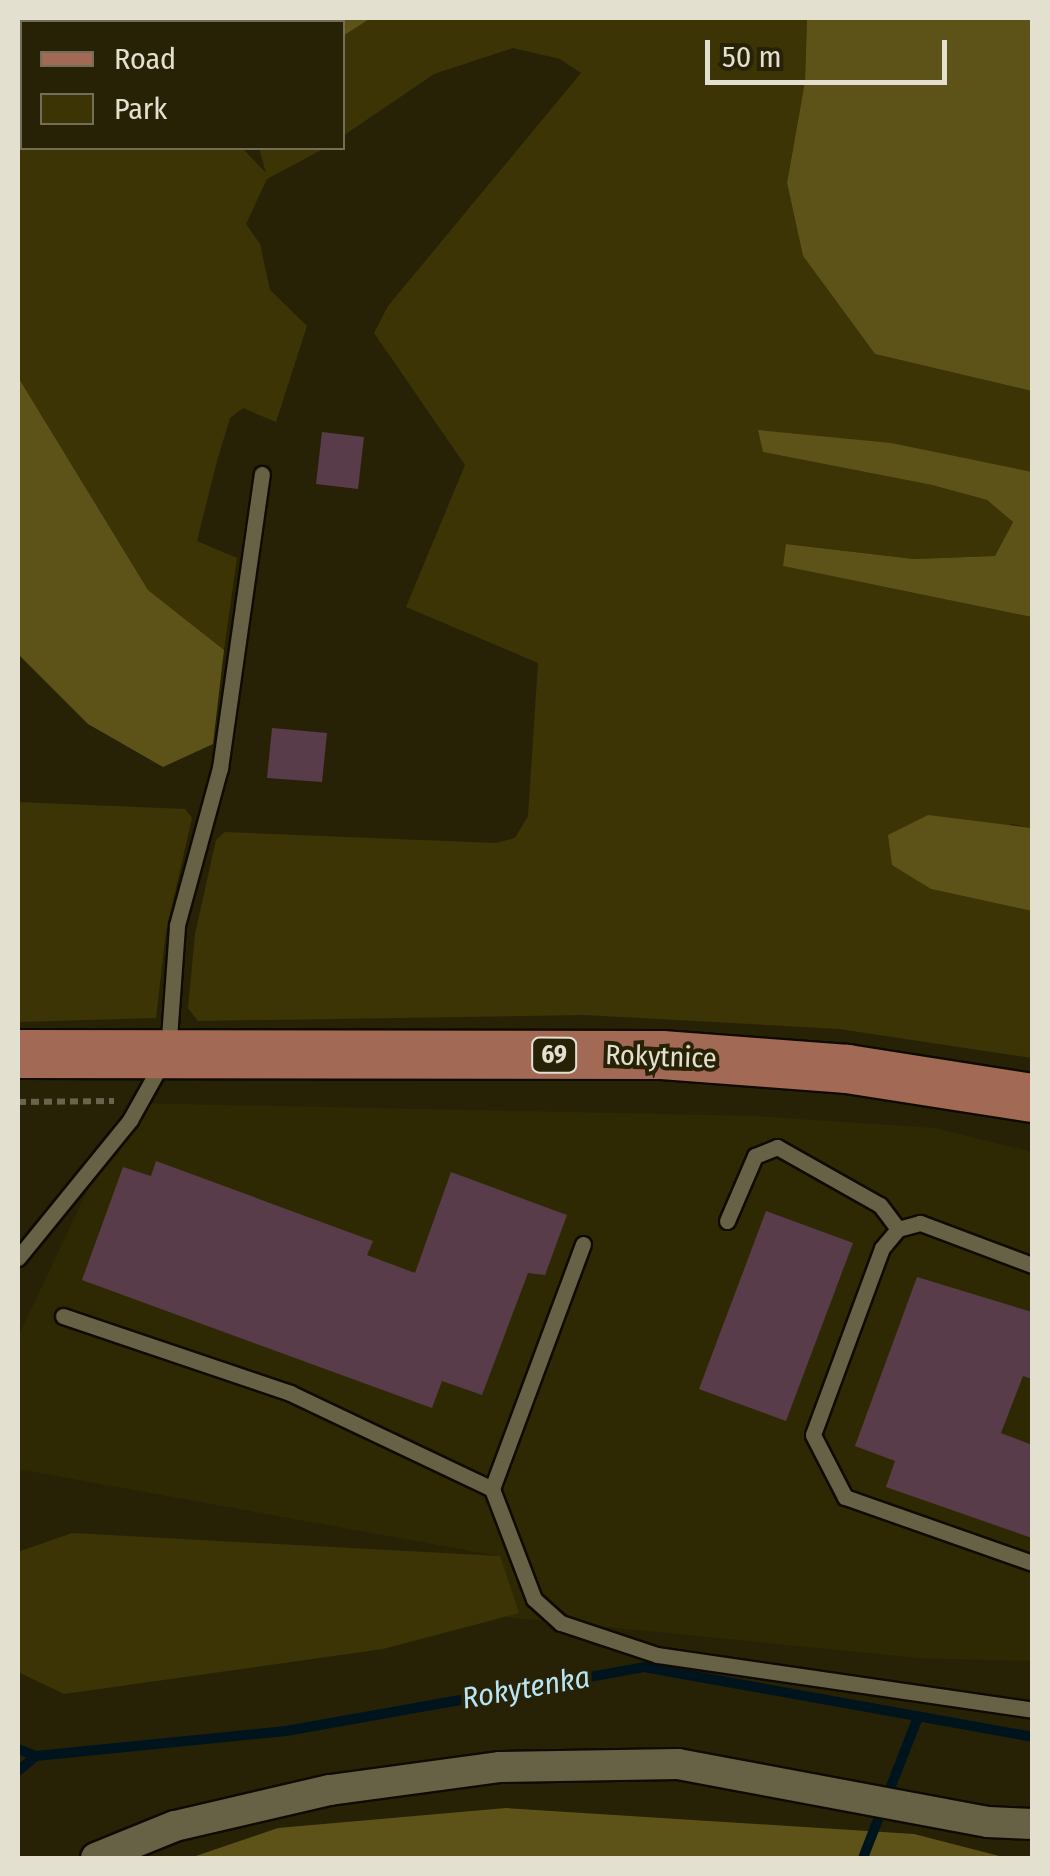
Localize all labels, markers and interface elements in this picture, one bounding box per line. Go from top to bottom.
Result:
legend [20,20,345,150]
scale bar [710,20,952,82]
text: 50 m [722,39,782,75]
text: Road [114,41,176,77]
text: Park [114,91,167,127]
road number: 69 [529,1035,579,1075]
street label: Rokytnice [605,1038,717,1076]
water label: Rokytenka [459,1659,593,1717]

